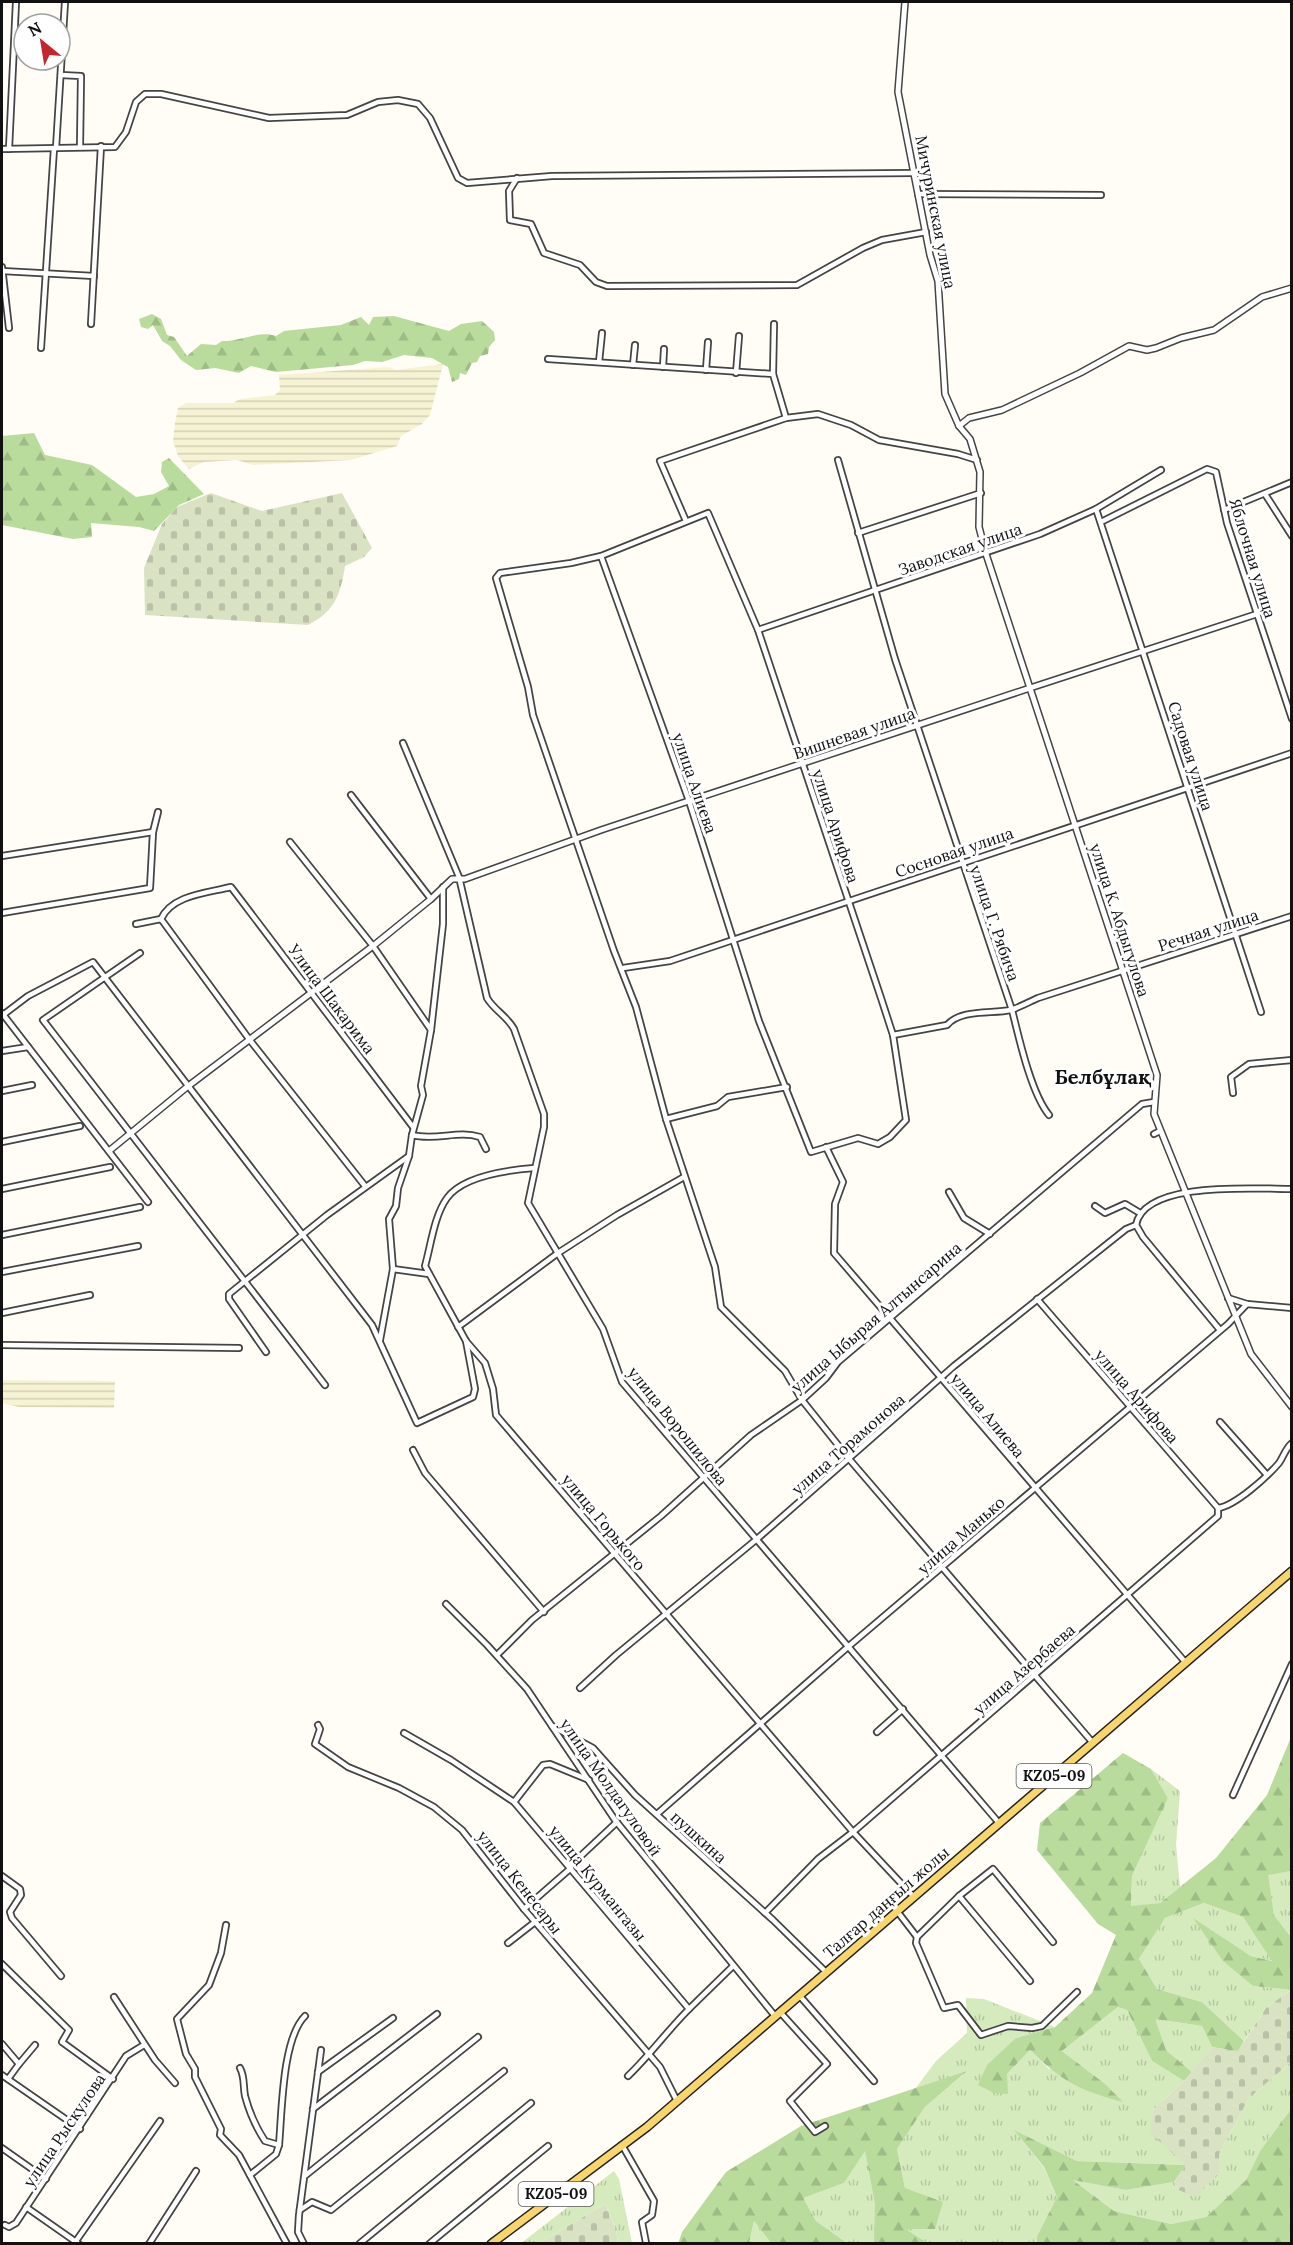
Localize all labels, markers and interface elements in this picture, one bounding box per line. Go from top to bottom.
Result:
north arrow [12,12,72,72]
text: N [24,17,45,41]
street label: Мичуринская улица [911,134,961,290]
street label: Яблочная улица [1225,496,1281,620]
street label: Заводская улица [896,518,1024,580]
street label: Садовая улица [1164,699,1218,813]
street label: Вишневая улица [791,703,917,763]
street label: улица Алиева [668,730,722,836]
street label: улица Арифова [808,767,864,885]
street label: Сосновая улица [892,822,1016,882]
street label: улица К. Абдыгулова [1086,841,1154,999]
street label: улица Г. Рябича [966,862,1024,984]
street label: Речная улица [1155,904,1261,956]
street label: Улица Шакарима [284,939,380,1058]
district label: Белбұлақ [1055,1064,1152,1089]
street label: улица Ыбырая Алтынсарина [787,1237,965,1397]
street label: улица Арифова [1091,1345,1183,1447]
street label: улица Ворошилова [624,1363,732,1489]
street label: улица Алиева [947,1368,1029,1462]
street label: улица Торамонова [787,1389,909,1499]
street label: улица Горького [558,1470,650,1574]
street label: улица Манько [913,1492,1009,1578]
street label: улица Азербаева [969,1619,1079,1719]
street label: улица Молдагуловой [556,1714,666,1860]
road number: KZ05-09 [1016,1764,1092,1788]
street label: пушкина [667,1807,731,1867]
street label: улица Курмангазы [545,1821,651,1945]
street label: улица Кенесары [473,1826,567,1938]
street label: Талғар даңғыл жолы [819,1842,953,1962]
street label: улица Рыскулова [19,2069,109,2191]
road number: KZ05-09 [518,2182,594,2206]

